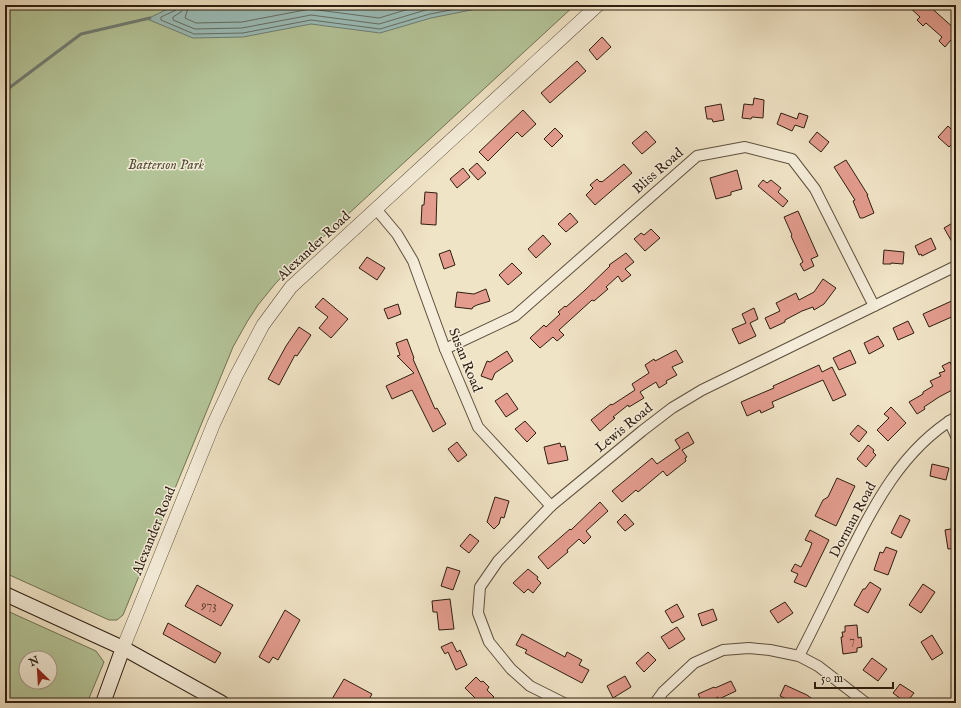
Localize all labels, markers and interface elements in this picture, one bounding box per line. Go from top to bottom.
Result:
street label: Bliss Road [629,144,687,198]
park label: Batterson Park [128,156,204,174]
street label: Alexander Road [273,207,355,285]
street label: Susan Road [444,325,486,395]
street label: Lewis Road [592,399,657,457]
street label: Dorman Road [826,479,881,561]
street label: Alexander Road [128,484,180,579]
house number: 973 [200,598,217,613]
house number: 7 [849,633,855,648]
north arrow [18,650,58,690]
text: N [26,653,42,671]
scale bar [815,664,893,690]
text: 50 m [821,671,843,686]

